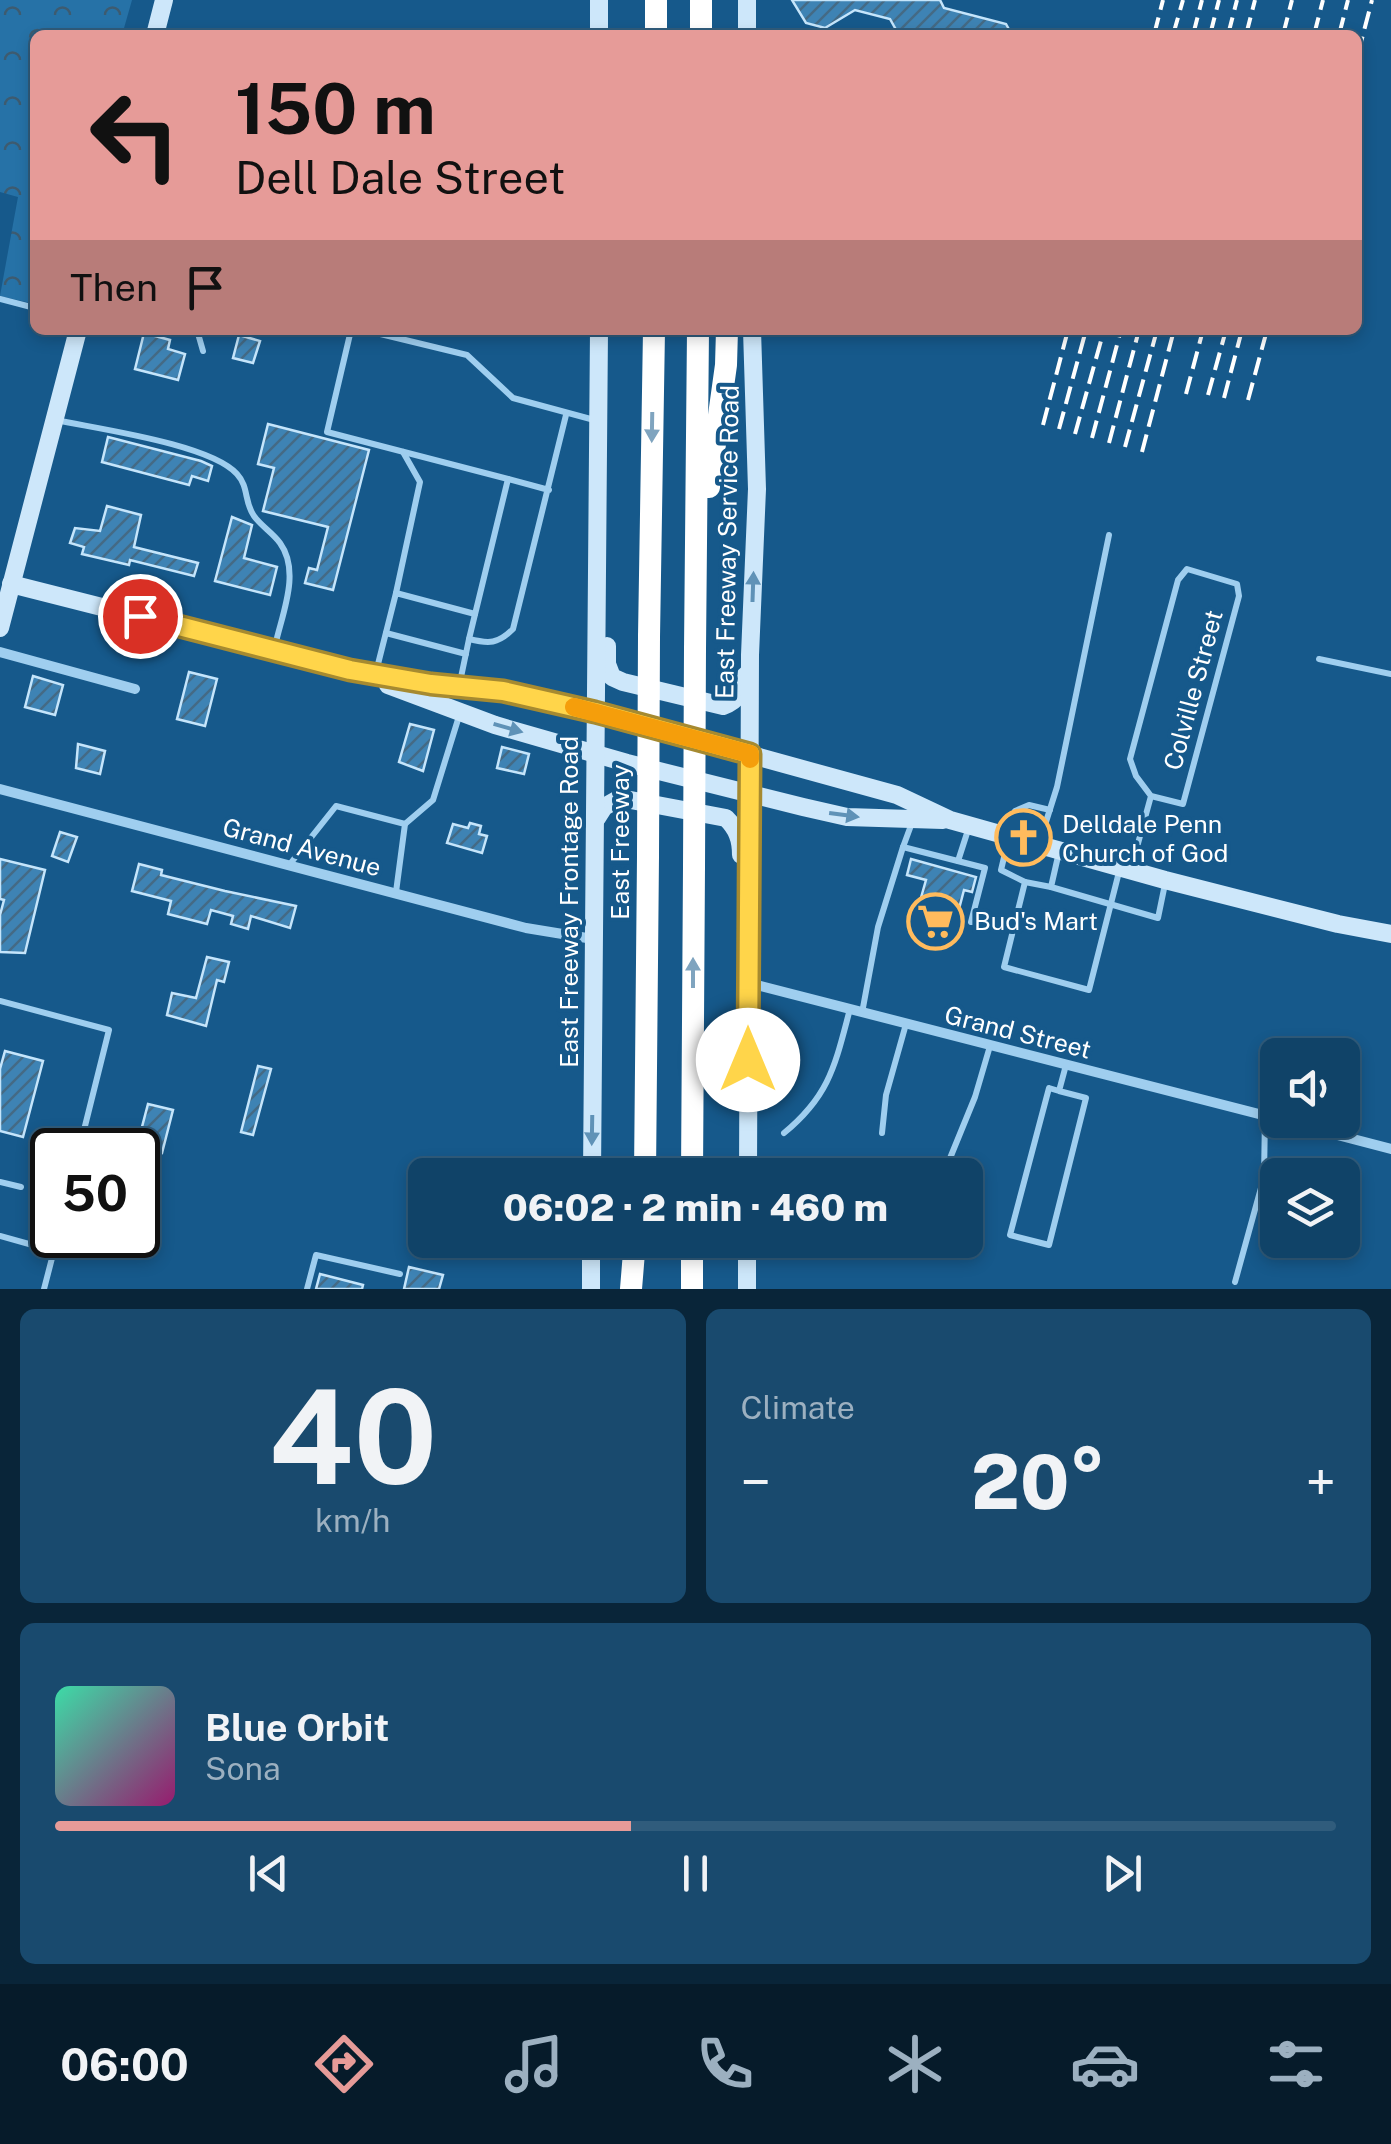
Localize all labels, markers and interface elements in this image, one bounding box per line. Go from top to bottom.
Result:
text: 150 m [235,67,436,150]
icon: left [70,70,200,200]
text: Dell Dale Street [235,151,565,204]
icon: arrive [178,260,233,315]
text: Then [70,265,158,310]
street label: East Freeway Service Road [709,385,745,699]
one-way arrow [644,412,660,444]
one-way arrow [745,570,761,602]
pin [98,574,183,659]
icon: arrive [113,589,168,644]
street label: Colville Street [1157,607,1229,773]
one-way arrow [493,721,523,736]
street label: East Freeway Frontage Road [554,736,584,1068]
street label: East Freeway [605,764,635,920]
one-way arrow [829,807,860,823]
church icon: Delldale Penn Church of God [993,808,1053,868]
place label: Delldale Penn Church of God [1062,809,1228,868]
street label: Grand Avenue [220,811,384,883]
supermarket icon: Bud's Mart [905,891,965,951]
place label: Bud's Mart [974,906,1098,936]
one-way arrow [685,956,701,988]
street label: Grand Street [942,999,1094,1065]
position arrow [696,1008,800,1112]
map controls [1260,1038,1360,1258]
button: sound [1260,1038,1360,1138]
one-way arrow [584,1114,600,1146]
speed limit sign: 50 [30,1128,160,1258]
button: layers [1260,1158,1360,1258]
text: 06:02 · 2 min · 460 m [503,1185,888,1230]
text: 40 [268,1361,437,1513]
text: Climate [741,1389,855,1426]
text: 20° [971,1438,1105,1526]
text: − [741,1450,771,1514]
text: + [1305,1450,1336,1514]
text: km/h [315,1502,390,1539]
text: Blue Orbit [205,1705,389,1750]
text: Sona [205,1750,281,1787]
icon: previous [241,1846,296,1901]
icon: pause [668,1846,723,1901]
icon: next [1095,1846,1150,1901]
icon: directions [309,2029,379,2099]
icon: music [499,2029,569,2099]
icon: phone [690,2029,760,2099]
icon: climate [880,2029,950,2099]
icon: car [1070,2029,1140,2099]
icon: filters [1261,2029,1331,2099]
text: 06:00 [60,2038,189,2091]

